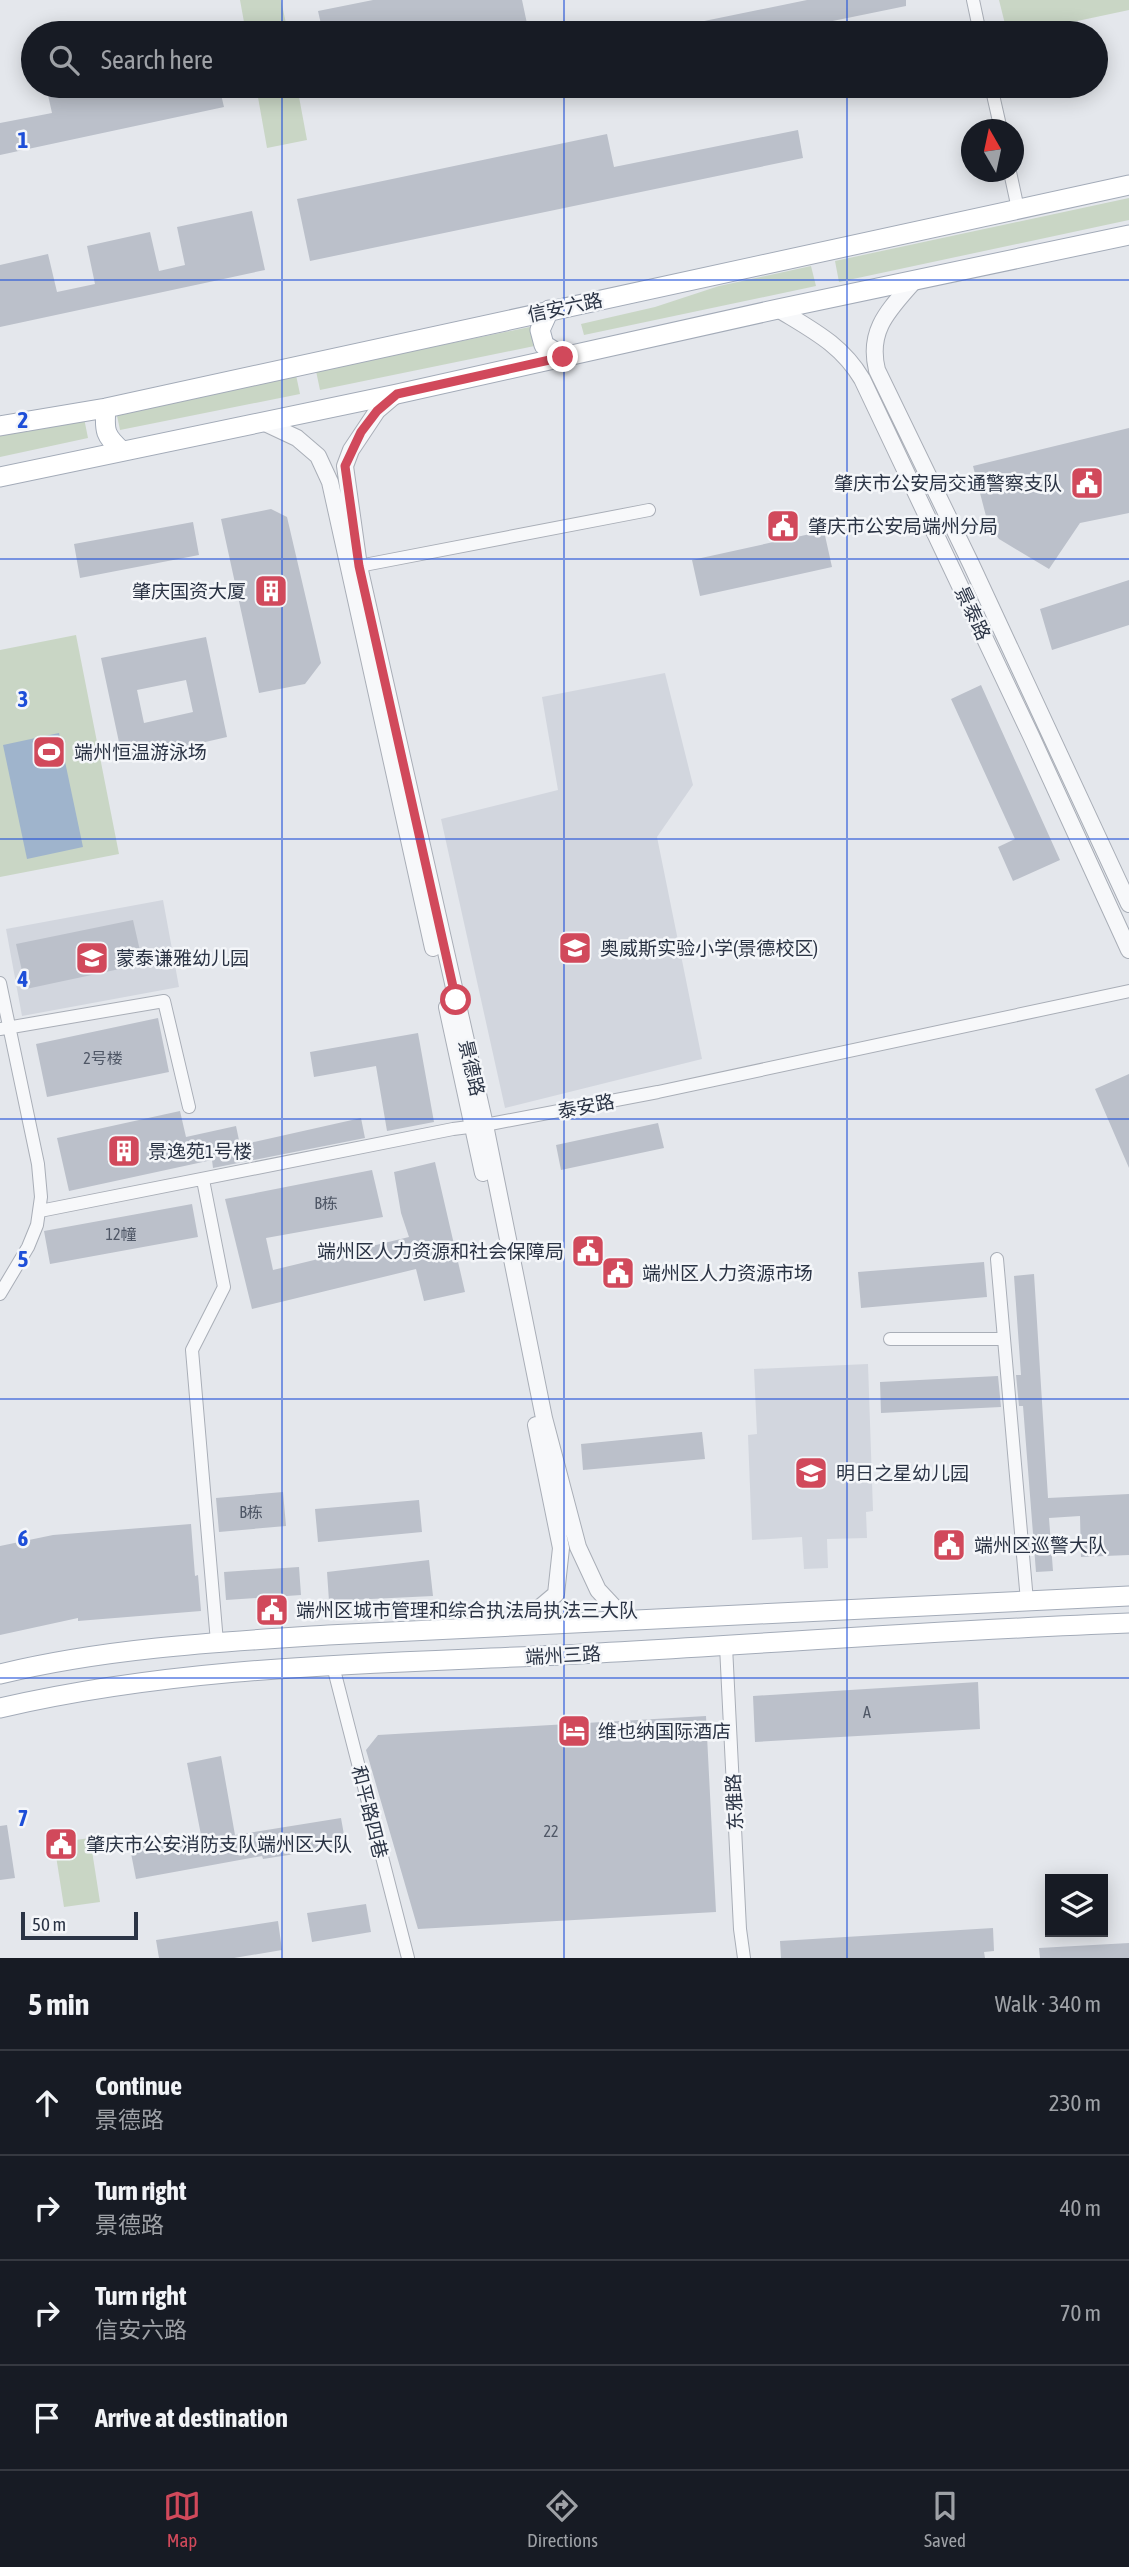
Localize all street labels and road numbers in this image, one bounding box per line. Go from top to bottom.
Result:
street label: 信安六路 [526,288,604,326]
street label: 景泰路 [951,583,995,643]
street label: 景德路 [455,1038,489,1098]
street label: 泰安路 [556,1090,616,1122]
street label: 端州三路 [524,1642,602,1668]
street label: 和平路四巷 [348,1763,392,1861]
street label: 东雅路 [722,1773,746,1831]

